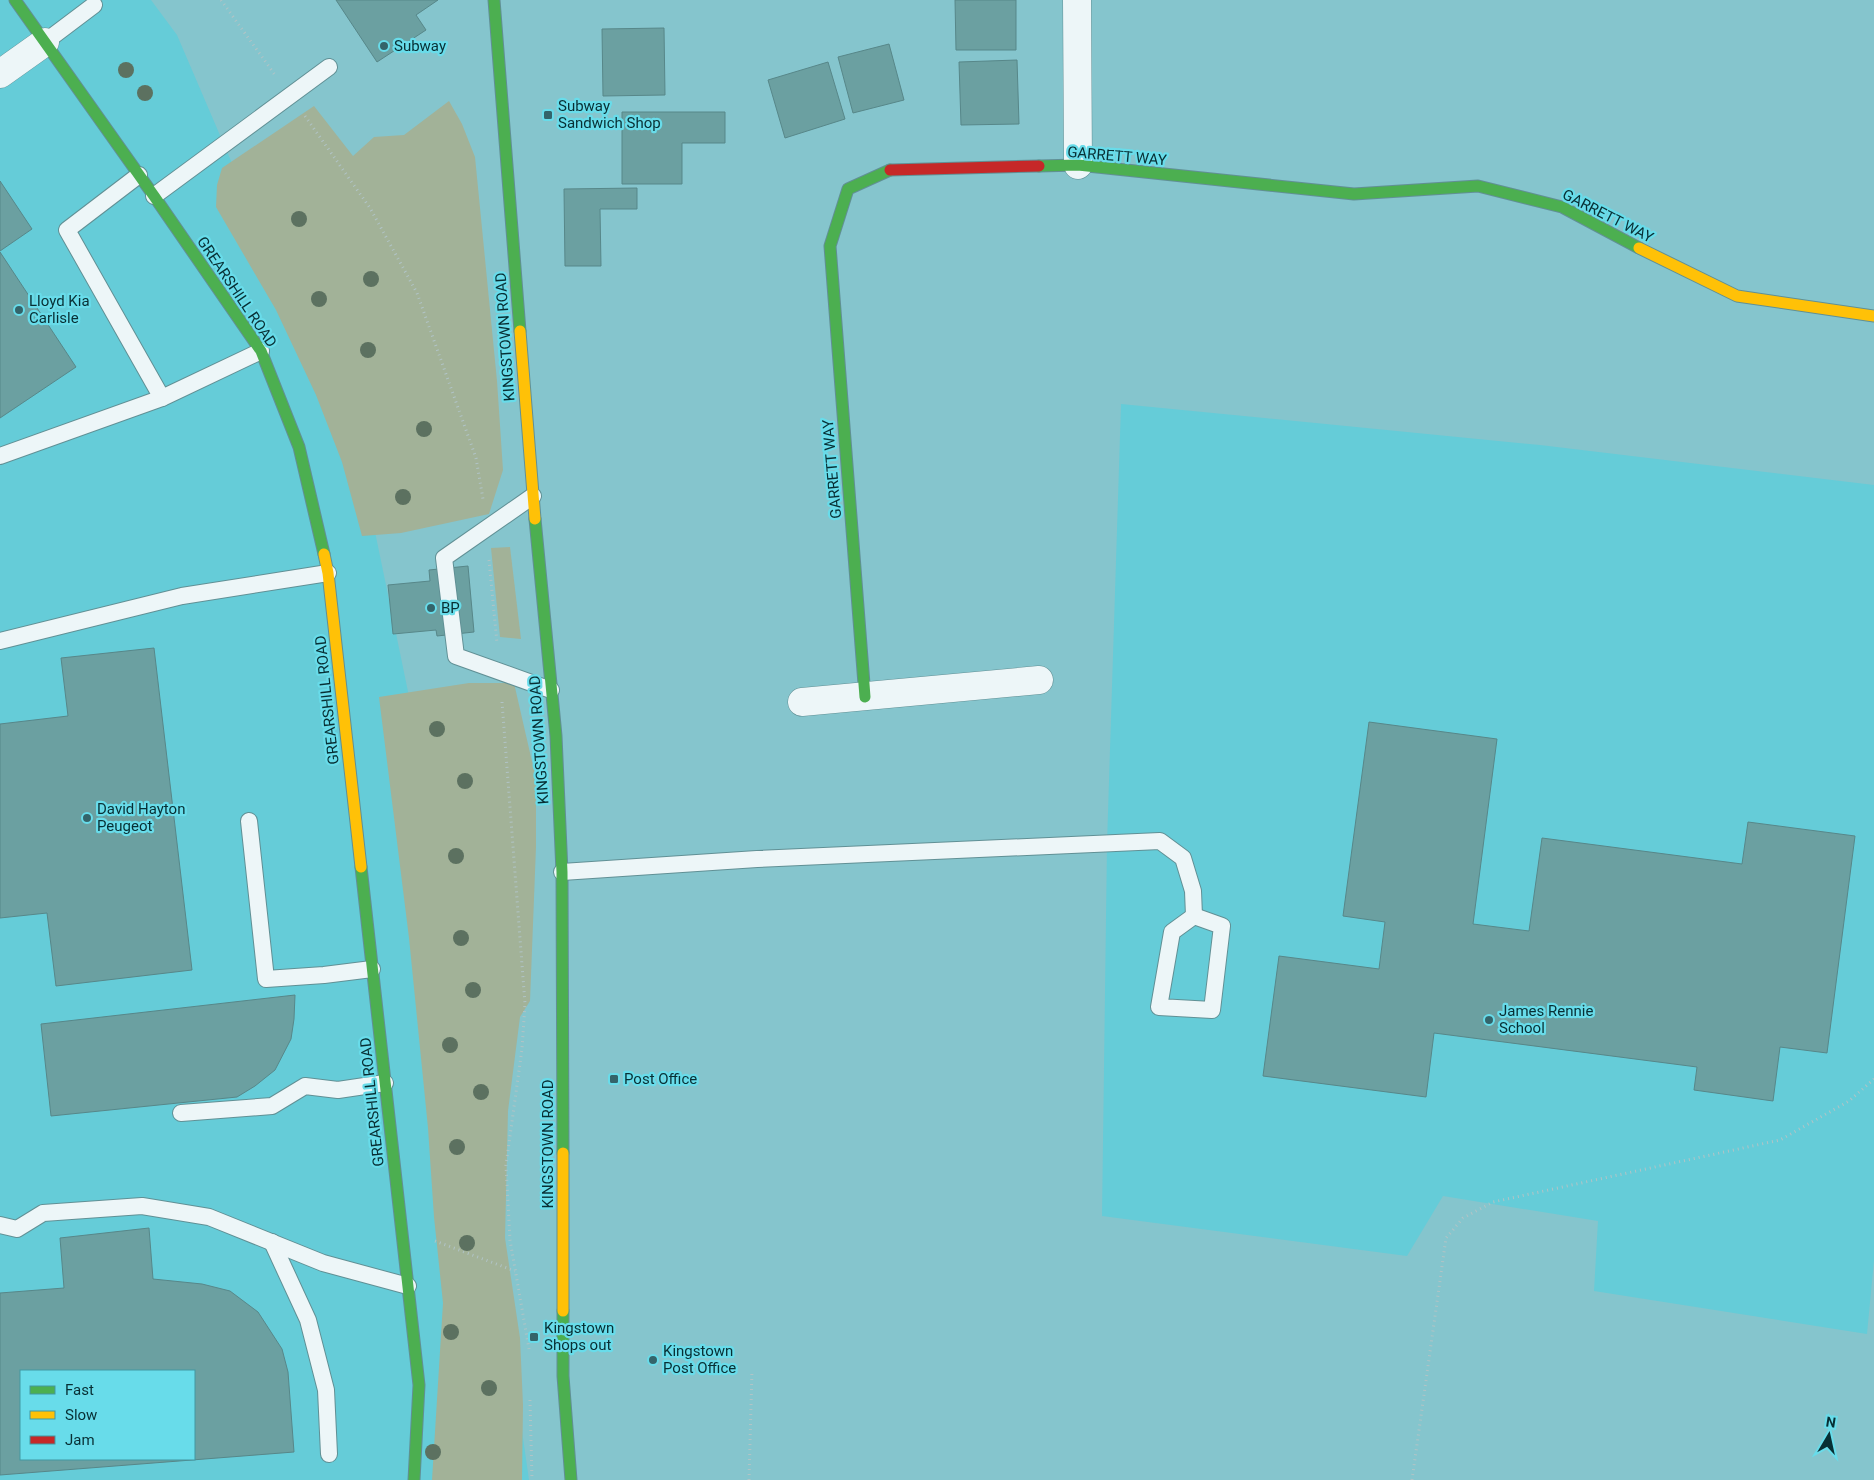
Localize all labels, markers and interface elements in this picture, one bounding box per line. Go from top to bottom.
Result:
place label: Subway [394,37,446,55]
marker: Subway [378,40,390,52]
place label: Subway Sandwich Shop [558,97,661,132]
marker: Subway Sandwich Shop [542,109,554,121]
street label: GARRETT WAY [1067,143,1167,169]
street label: GARRETT WAY [1559,185,1657,247]
street label: GREARSHILL ROAD [193,233,281,351]
street label: KINGSTOWN ROAD [492,272,518,402]
place label: Lloyd Kia Carlisle [29,292,90,327]
marker: Lloyd Kia Carlisle [13,304,25,316]
street label: GARRETT WAY [819,419,845,519]
place label: BP [441,599,460,617]
marker: BP [425,602,437,614]
street label: GREARSHILL ROAD [311,635,343,765]
street label: KINGSTOWN ROAD [526,675,552,805]
place label: David Hayton Peugeot [97,800,185,835]
marker: David Hayton Peugeot [81,812,93,824]
place label: James Rennie School [1499,1002,1593,1037]
marker: James Rennie School [1483,1014,1495,1026]
street label: GREARSHILL ROAD [356,1037,388,1167]
place label: Post Office [624,1070,697,1088]
marker: Post Office [608,1073,620,1085]
street label: KINGSTOWN ROAD [539,1079,557,1209]
place label: Kingstown Shops out [544,1319,614,1354]
marker: Kingstown Shops out [528,1331,540,1343]
place label: Kingstown Post Office [663,1342,736,1377]
marker: Kingstown Post Office [647,1354,659,1366]
legend [20,1370,195,1460]
text: Fast [65,1381,94,1399]
text: Slow [65,1406,97,1424]
north arrow [1804,1410,1854,1460]
text: N [1825,1413,1837,1431]
text: Jam [65,1431,95,1449]

